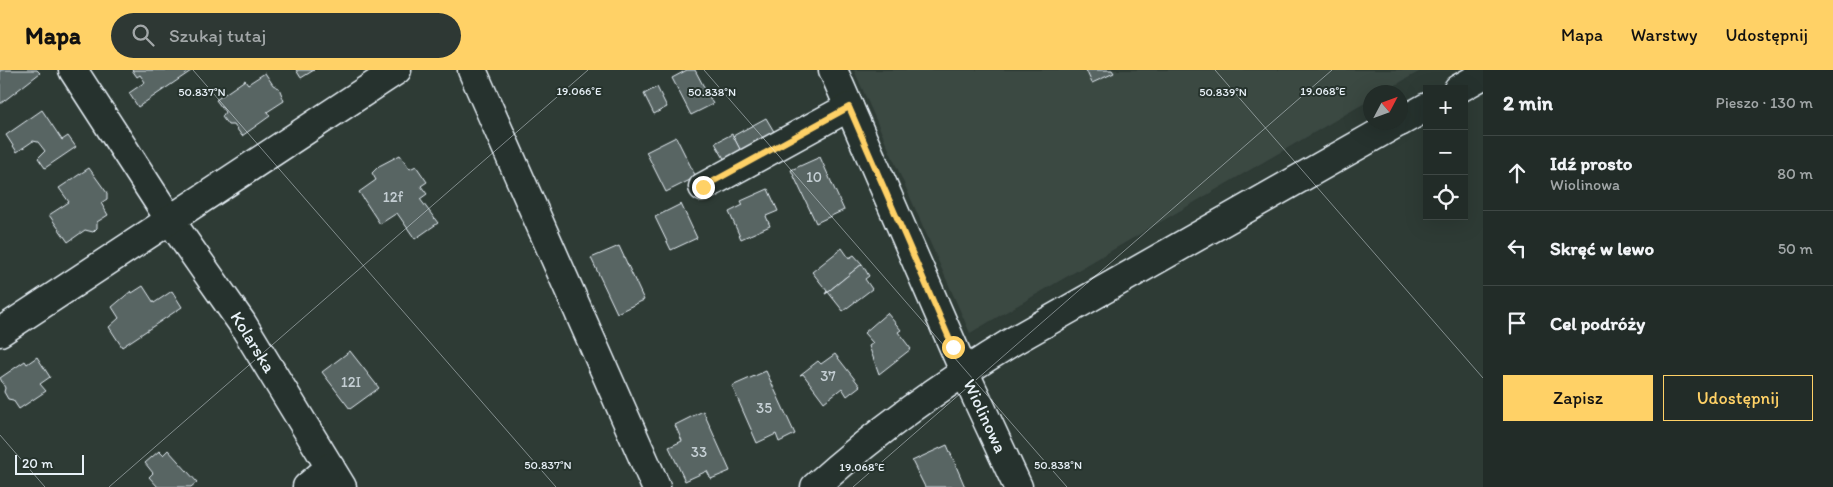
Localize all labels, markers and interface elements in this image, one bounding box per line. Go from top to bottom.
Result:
search box [111,13,461,58]
text: Mapa [25,21,81,50]
icon: search [129,21,157,49]
text: Szukaj tutaj [169,24,266,47]
text: Mapa [1561,24,1603,46]
text: Warstwy [1631,24,1698,46]
text: Udostępnij [1726,24,1808,46]
text: 19.066°E [556,84,602,98]
text: 19.068°E [1300,84,1346,98]
text: 50.837°N [178,85,226,99]
text: 50.838°N [688,85,736,99]
text: 50.839°N [1199,85,1247,99]
north arrow [1363,85,1408,130]
map controls [1423,85,1468,220]
button: + [1423,85,1468,130]
text: 2 min [1503,90,1553,115]
text: Pieszo · 130 m [1716,93,1813,112]
button: − [1423,130,1468,175]
text: Idź prosto [1550,152,1633,175]
icon: ahead [1503,159,1531,187]
text: 80 m [1777,164,1813,183]
house number: 10 [806,168,822,186]
button: locate [1423,175,1468,220]
text: Wiolinowa [1550,175,1620,194]
route end [692,176,715,199]
house number: 12f [383,188,404,206]
icon: left [1503,234,1531,262]
text: Skręć w lewo [1550,237,1654,260]
text: 50 m [1778,239,1813,258]
street label: Kolarska [226,307,281,377]
icon: arrive [1503,309,1531,337]
text: Cel podróży [1550,312,1645,335]
route start [942,336,965,359]
house number: 37 [820,367,836,385]
house number: 12I [341,373,361,391]
button: Zapisz [1503,375,1653,421]
button: Udostępnij [1663,375,1813,421]
street label: Wiolinowa [958,376,1012,456]
house number: 35 [756,399,772,417]
house number: 33 [691,443,707,461]
scale bar [15,452,84,475]
text: 20 m [22,455,53,472]
text: 50.837°N [524,458,572,472]
text: 50.838°N [1034,458,1082,472]
text: 19.068°E [839,460,885,474]

